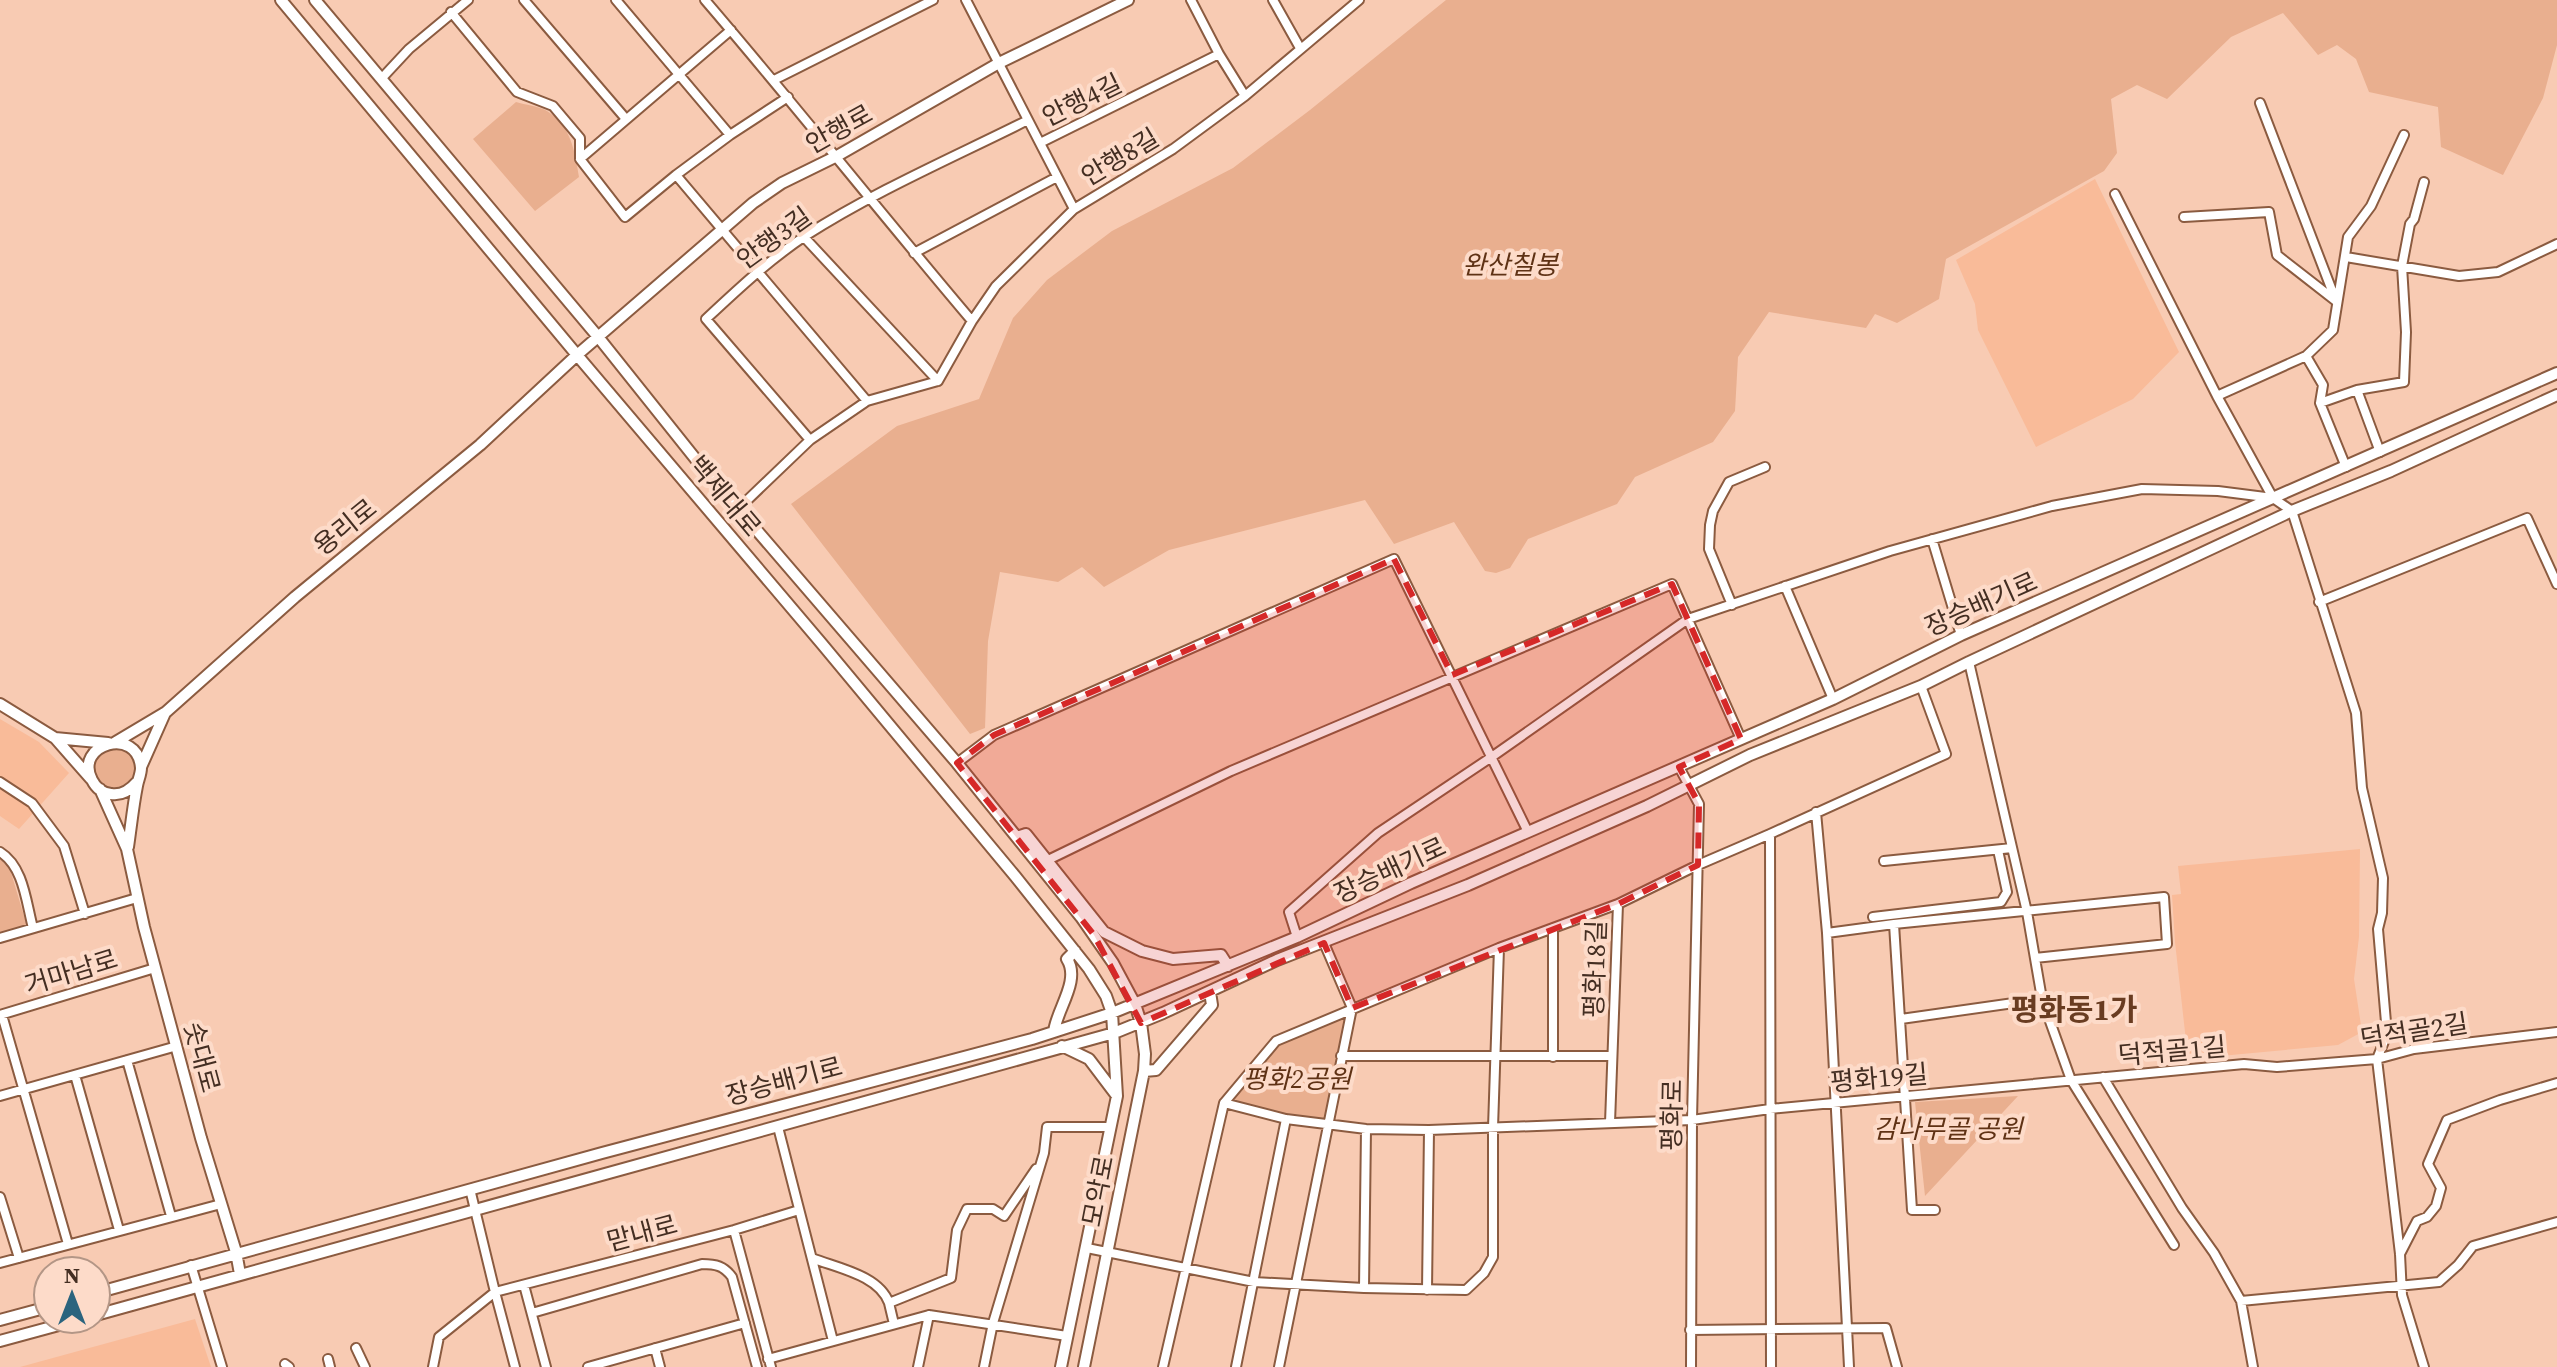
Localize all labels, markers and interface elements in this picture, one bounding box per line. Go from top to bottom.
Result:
street label: 안행4길 [1036,65,1128,135]
street label: 안행로 [799,96,879,162]
street label: 안행8길 [1074,120,1166,194]
street label: 안행3길 [729,199,819,277]
park label: 완산칠봉 [1462,247,1559,283]
street label: 백제대로 [680,448,770,544]
street label: 용리로 [306,490,384,564]
street label: 장승배기로 [1919,563,2043,645]
street label: 장승배기로 [1328,828,1452,912]
street label: 평화18길 [1575,920,1615,1018]
street label: 거마남로 [20,941,122,1003]
district label: 평화동1가 [2011,989,2137,1030]
street label: 덕적골2길 [2358,1005,2470,1057]
street label: 솟대로 [175,1018,229,1096]
street label: 덕적골1길 [2116,1028,2228,1074]
street label: 장승배기로 [722,1048,846,1114]
street label: 평화19길 [1829,1056,1929,1100]
park label: 평화2공원 [1243,1061,1354,1097]
street label: 평화로 [1653,1079,1691,1151]
park label: 감나무골 공원 [1873,1111,2025,1147]
street label: 모악로 [1073,1152,1123,1230]
street label: 맏내로 [603,1206,681,1260]
north arrow [32,1255,112,1335]
text: N [64,1260,80,1290]

